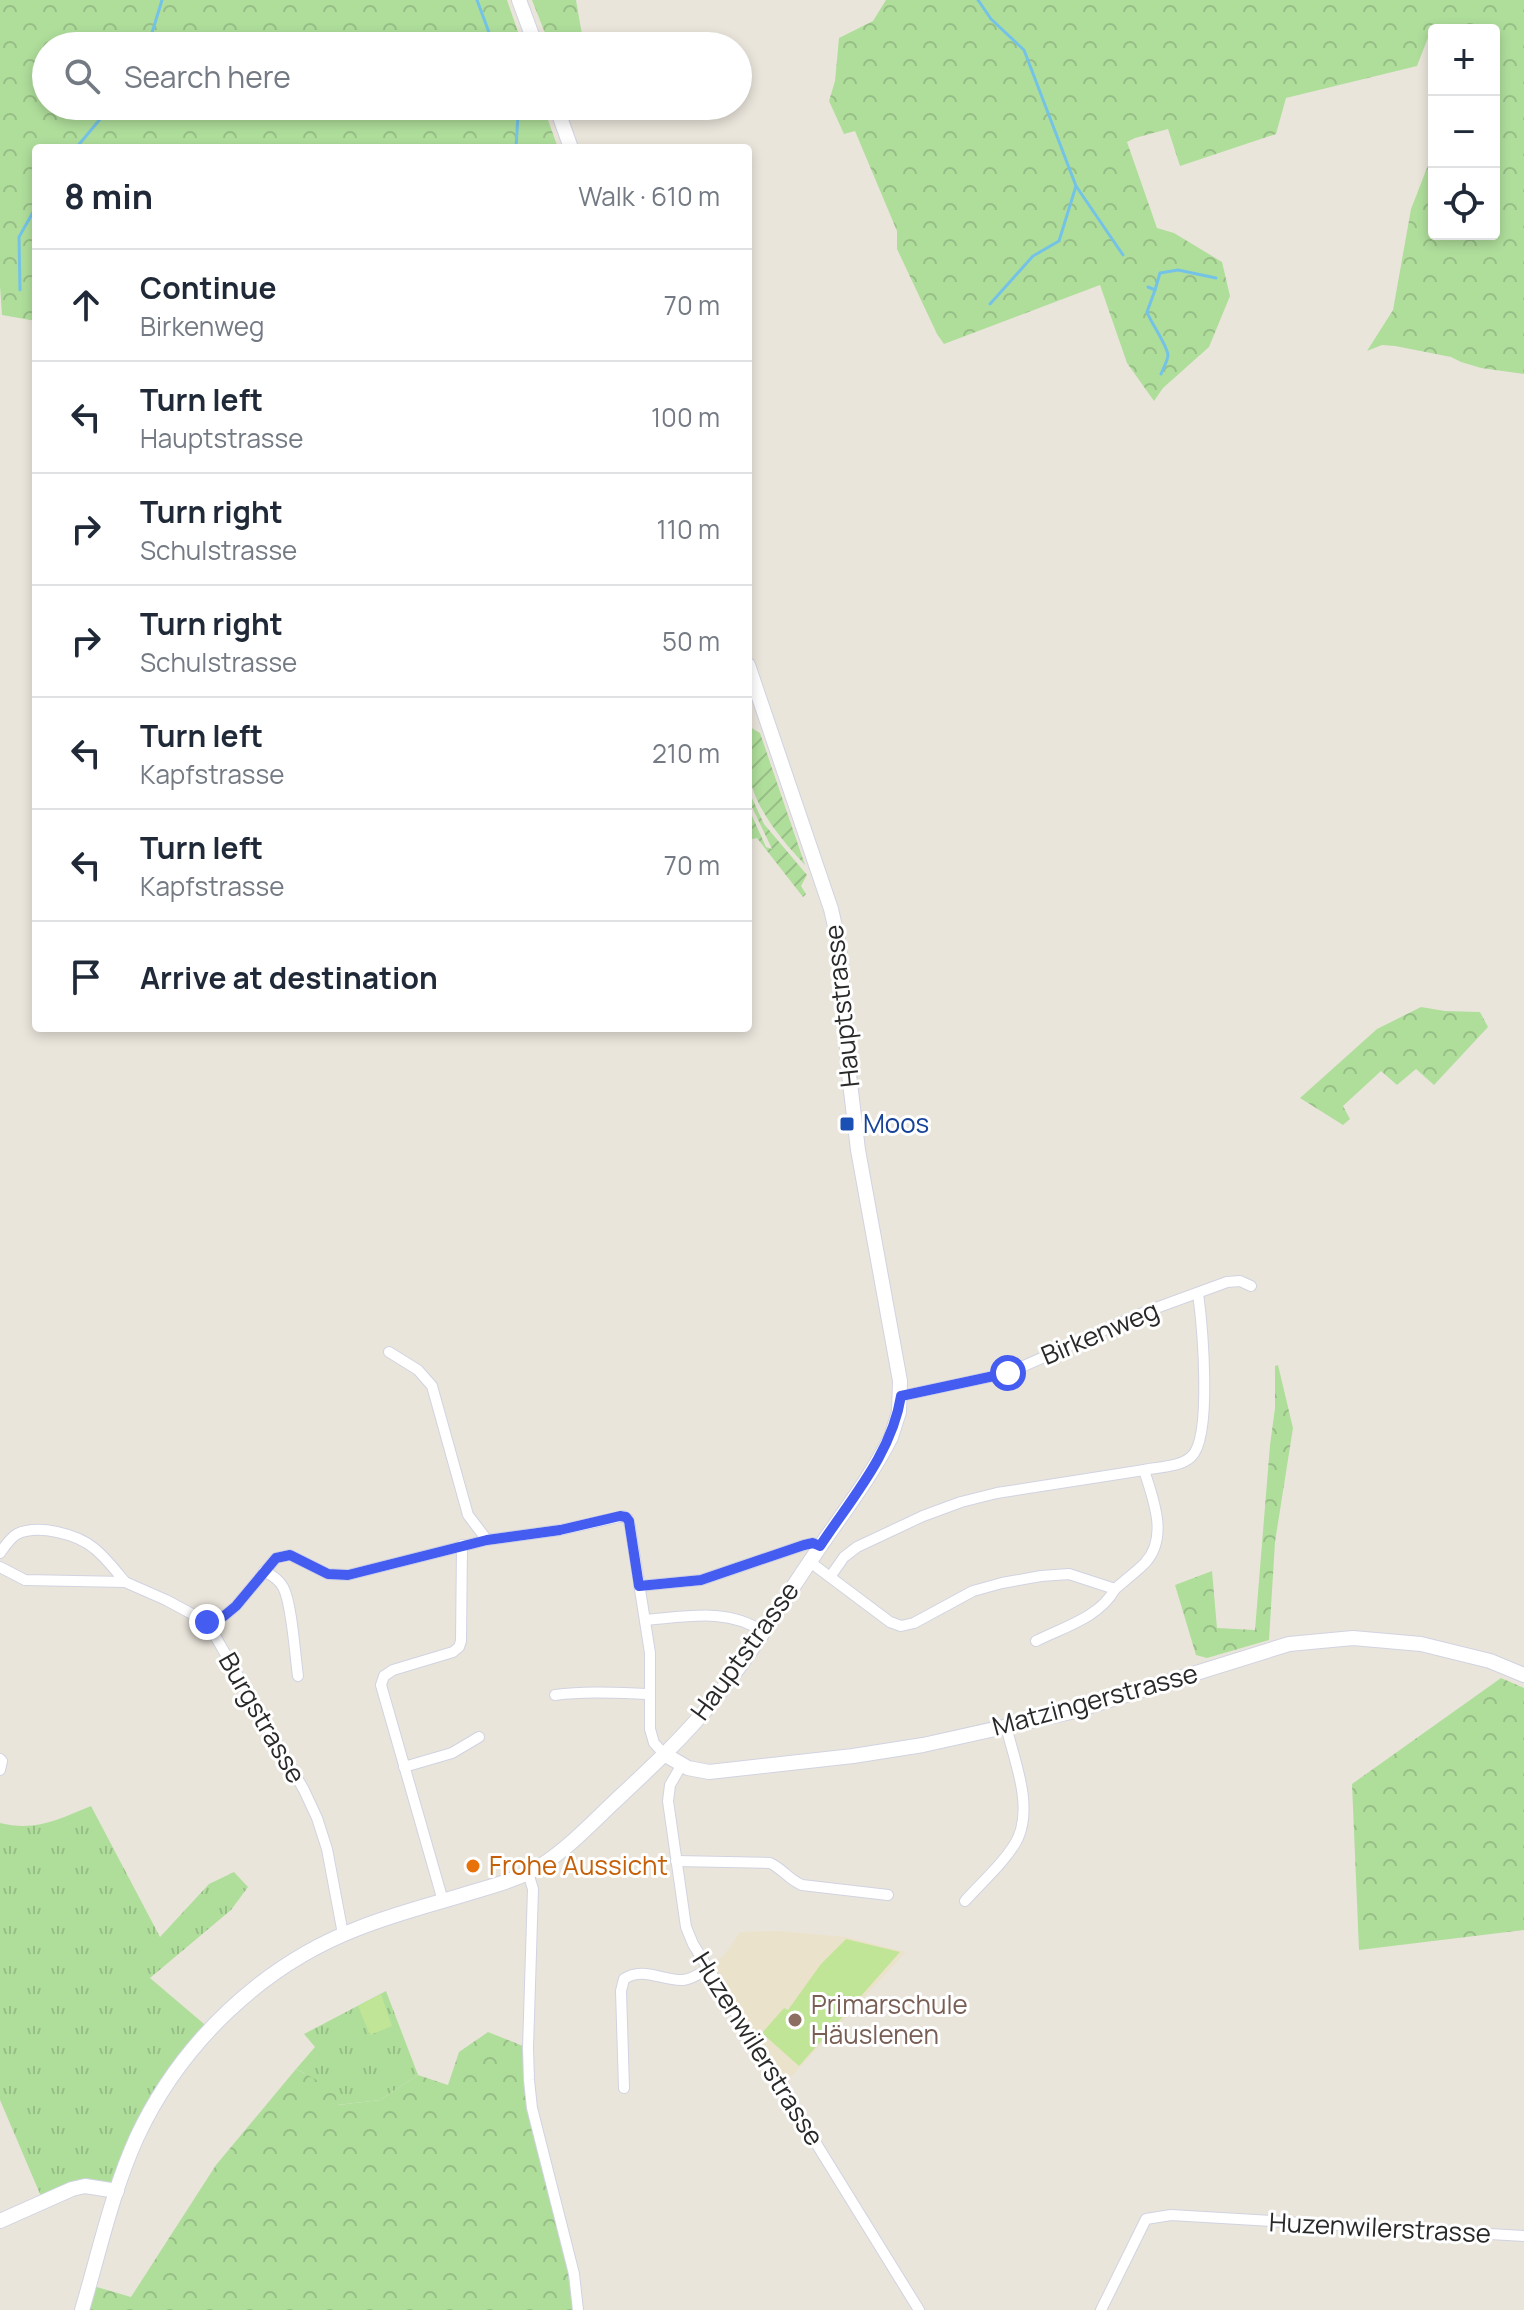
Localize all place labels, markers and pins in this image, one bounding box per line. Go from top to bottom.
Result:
place label: Moos [863,1105,929,1141]
marker: Moos [838,1115,856,1133]
place label: Frohe Aussicht [489,1847,668,1883]
marker: Frohe Aussicht [464,1857,482,1875]
place label: Primarschule Häuslenen [811,1986,968,2052]
marker: Primarschule Häuslenen [786,2011,804,2029]

